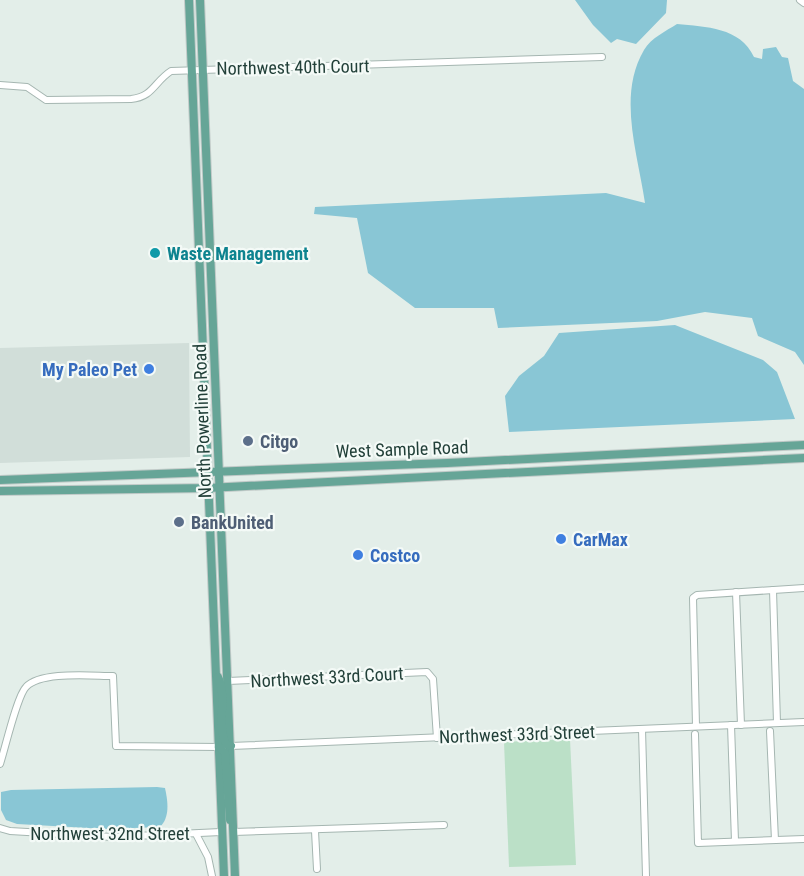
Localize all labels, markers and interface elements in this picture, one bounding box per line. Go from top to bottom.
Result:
street label: Northwest 40th Court [216,55,370,79]
place label: Waste Management [167,243,309,264]
marker: Waste Management [148,246,162,260]
street label: North Powerline Road [189,343,215,499]
place label: My Paleo Pet [42,359,137,380]
marker: My Paleo Pet [142,362,156,376]
place label: Citgo [260,431,298,452]
marker: Citgo [241,434,255,448]
street label: West Sample Road [335,436,469,462]
place label: BankUnited [191,512,274,533]
marker: BankUnited [172,515,186,529]
place label: CarMax [573,529,628,550]
marker: CarMax [554,532,568,546]
place label: Costco [370,545,420,566]
marker: Costco [351,548,365,562]
street label: Northwest 33rd Court [250,663,404,691]
street label: Northwest 33rd Street [439,721,595,747]
street label: Northwest 32nd Street [30,823,190,844]

